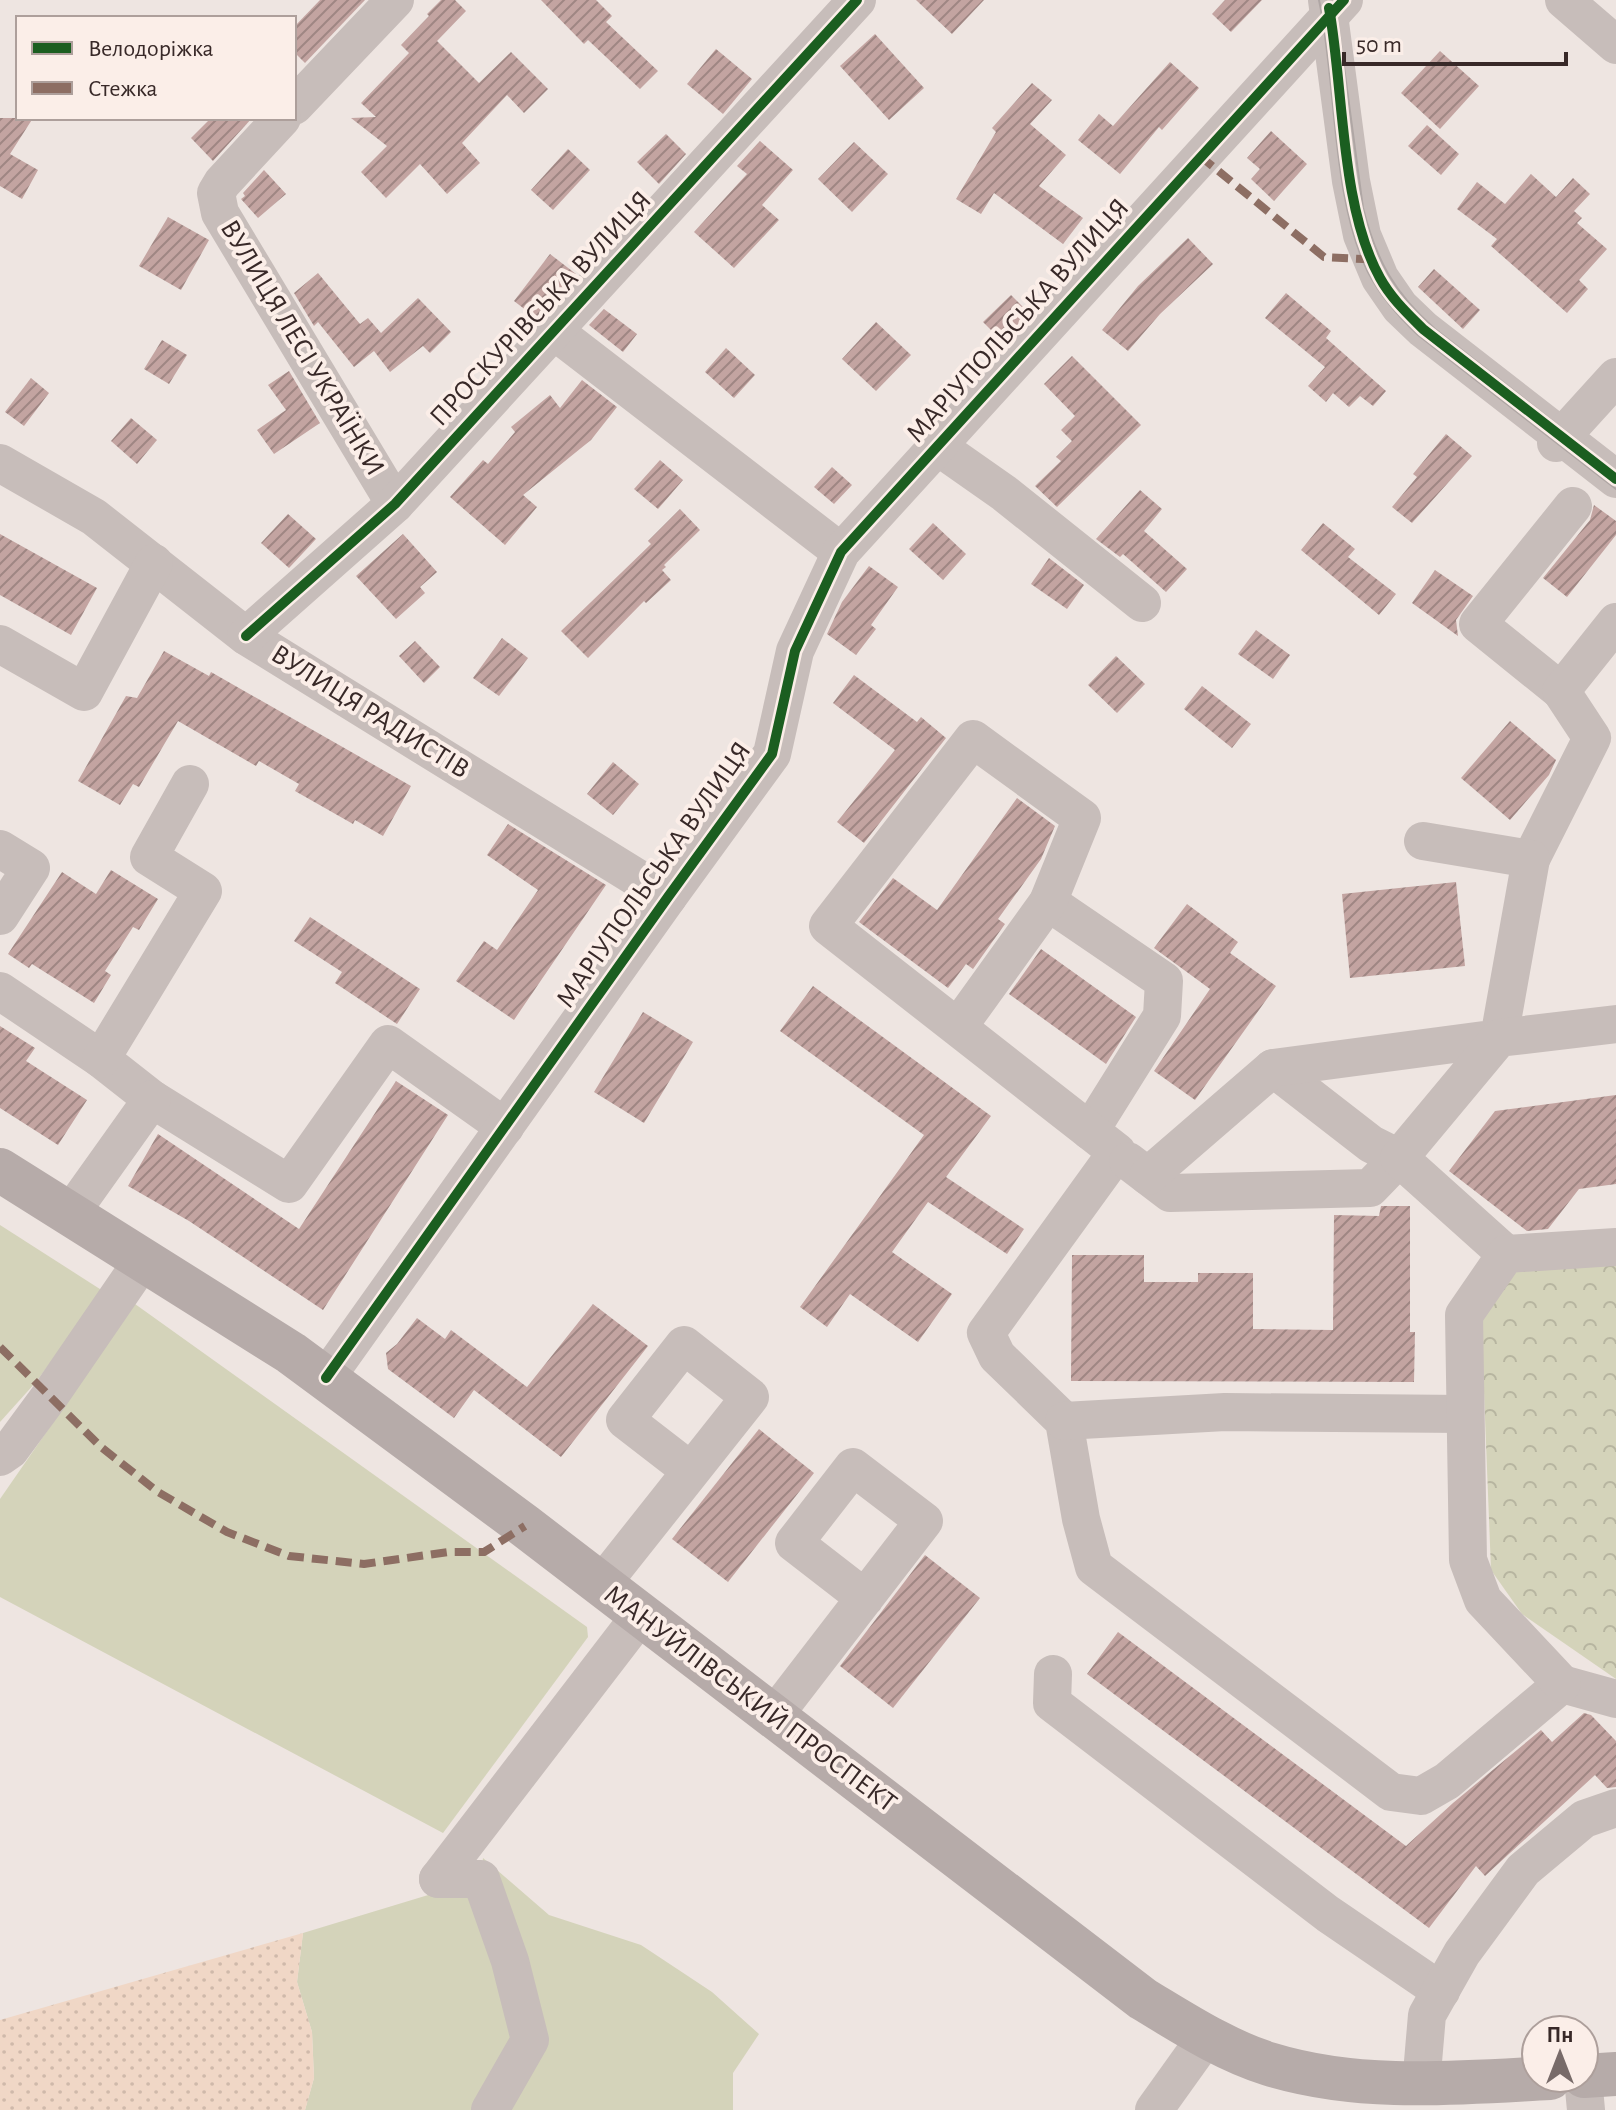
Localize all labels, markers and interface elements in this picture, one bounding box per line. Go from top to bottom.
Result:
legend [16,16,296,120]
scale bar [1344,16,1566,66]
text: 50 m [1356,33,1402,57]
text: Велодоріжка [88,37,213,61]
text: Стежка [88,77,157,101]
street label: ПРОСКУРІВСЬКА ВУЛИЦЯ [425,186,657,432]
street label: МАРІУПОЛЬСЬКА ВУЛИЦЯ [901,194,1135,448]
street label: ВУЛИЦЯ ЛЕСІ УКРАЇНКИ [215,214,391,481]
street label: ВУЛИЦЯ РАДИСТІВ [266,640,474,784]
street label: МАРІУПОЛЬСЬКА ВУЛИЦЯ [551,737,757,1013]
street label: МАНУЙЛІВСЬКИЙ ПРОСПЕКТ [599,1579,902,1818]
north arrow [1520,2014,1600,2094]
text: Пн [1547,2024,1573,2046]

